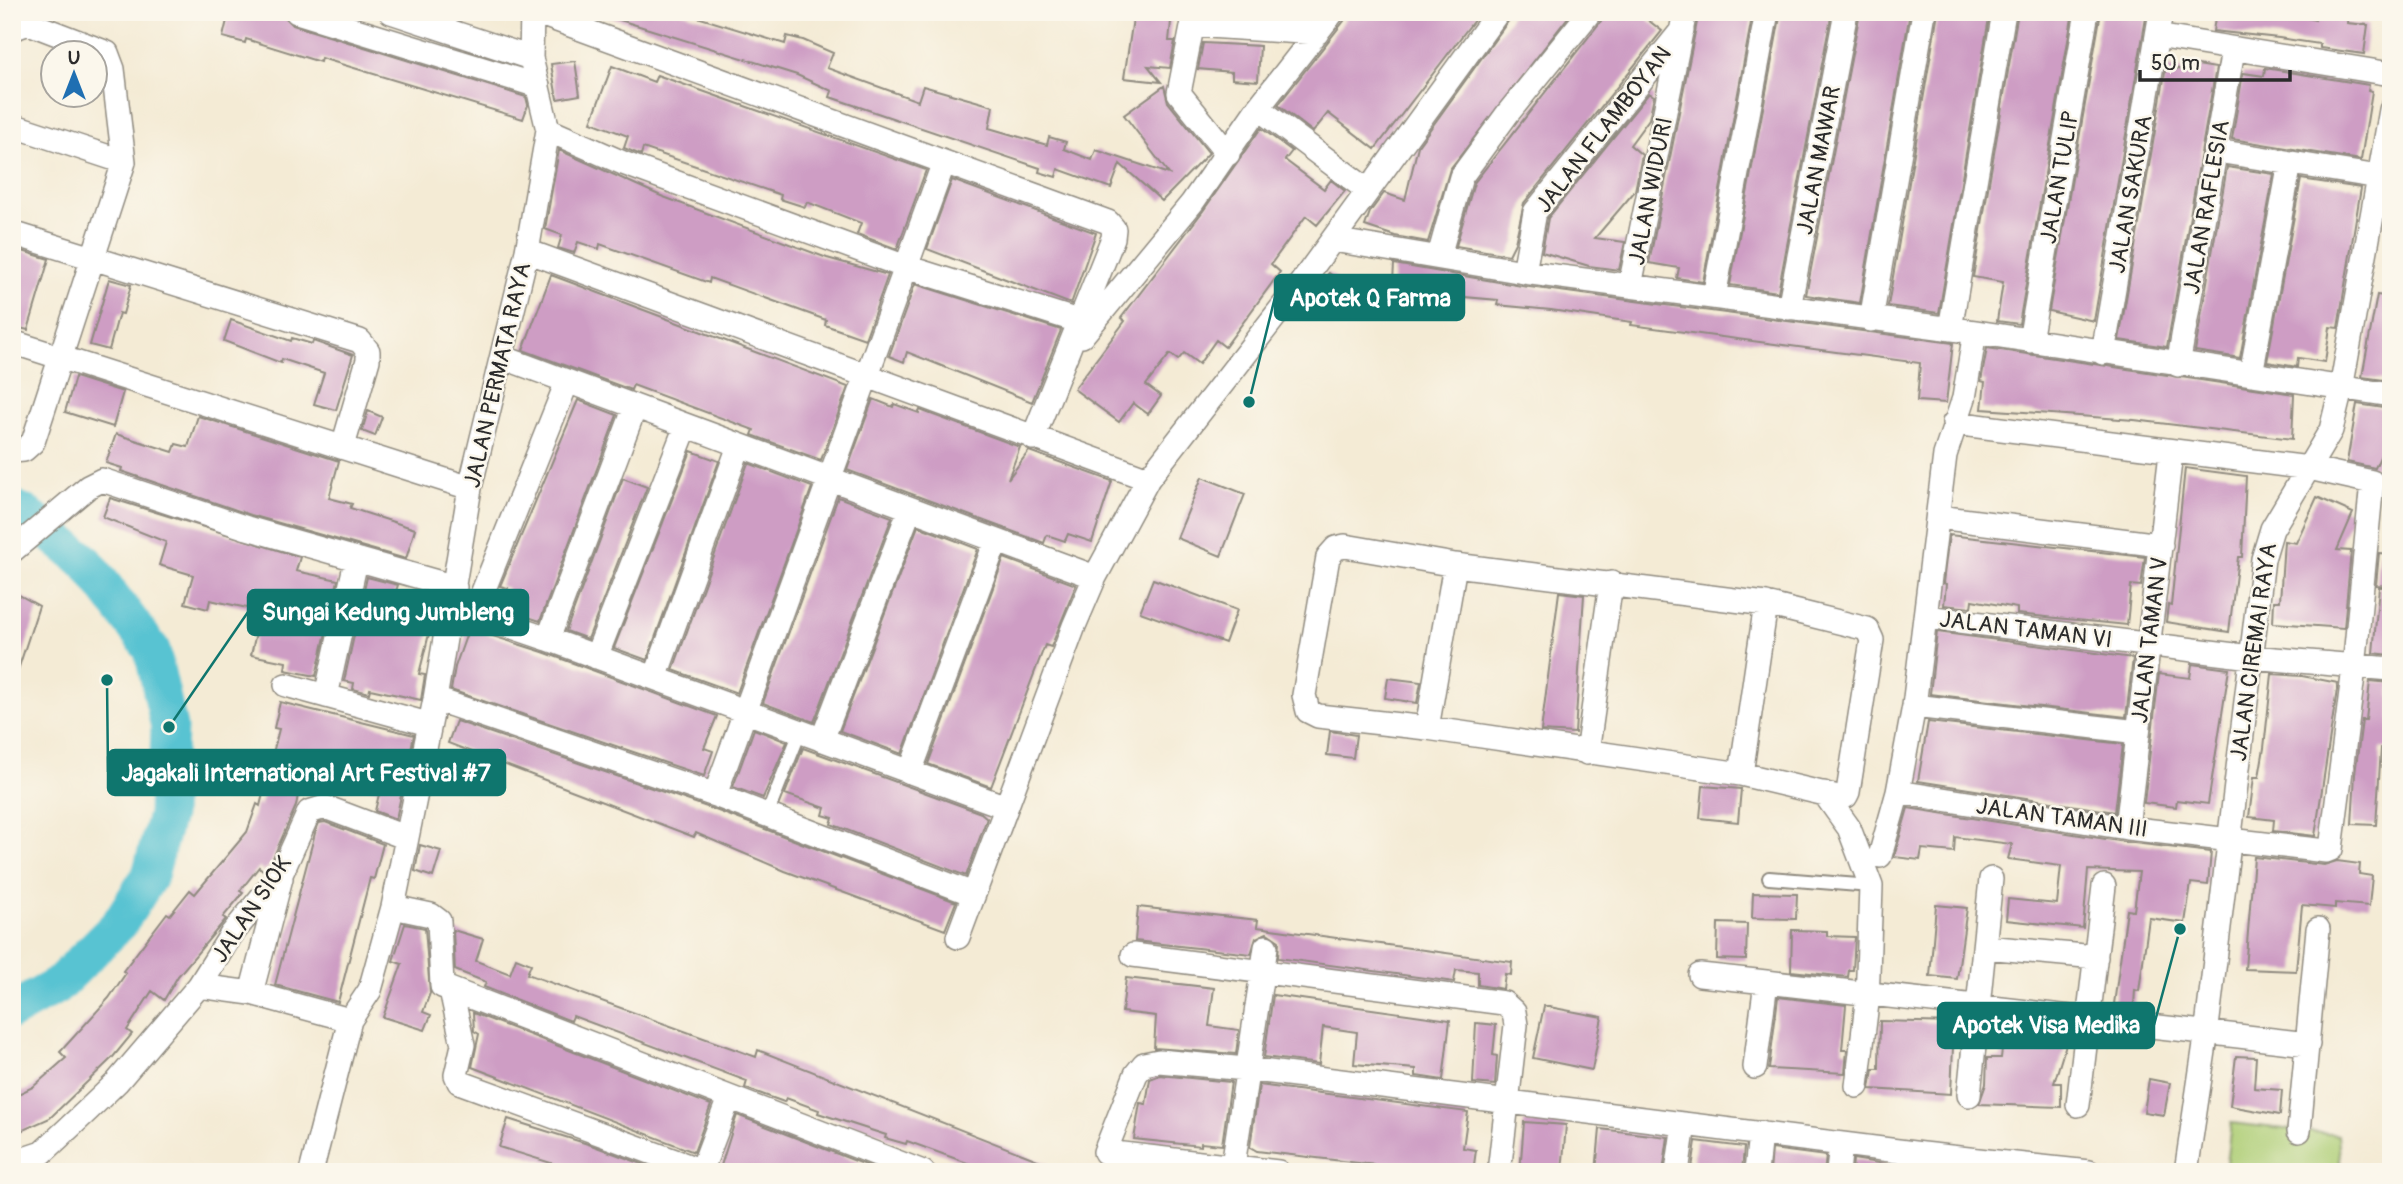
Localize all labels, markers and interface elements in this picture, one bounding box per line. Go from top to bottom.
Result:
north arrow [38,38,108,108]
scale bar [2140,38,2291,82]
street label: JALAN FLAMBOYAN [1529,40,1678,219]
text: U [68,46,80,70]
text: 50 m [2151,50,2200,77]
street label: JALAN MAWAR [1790,83,1847,237]
street label: JALAN TULIP [2034,108,2085,246]
street label: JALAN SAKURA [2102,113,2159,275]
street label: JALAN WIDURI [1622,115,1679,267]
street label: JALAN RAFLESIA [2177,118,2236,296]
street label: JALAN PERMATA RAYA [457,259,538,491]
callout: Apotek Q Farma [1275,275,1464,320]
text: Apotek Q Farma [1289,284,1451,313]
street label: JALAN CIREMAI RAYA [2224,541,2283,763]
street label: JALAN TAMAN V [2125,555,2174,725]
callout: Sungai Kedung Jumbleng [248,590,528,635]
text: Sungai Kedung Jumbleng [262,598,514,627]
street label: JALAN TAMAN VI [1938,605,2114,654]
callout: Jagakali International Art Festival #7 [108,750,505,795]
text: Jagakali International Art Festival #7 [121,759,491,788]
street label: JALAN TAMAN III [1974,791,2150,844]
street label: JALAN SIOK [205,850,298,968]
callout: Apotek Visa Medika [1938,1003,2154,1048]
text: Apotek Visa Medika [1952,1011,2140,1040]

